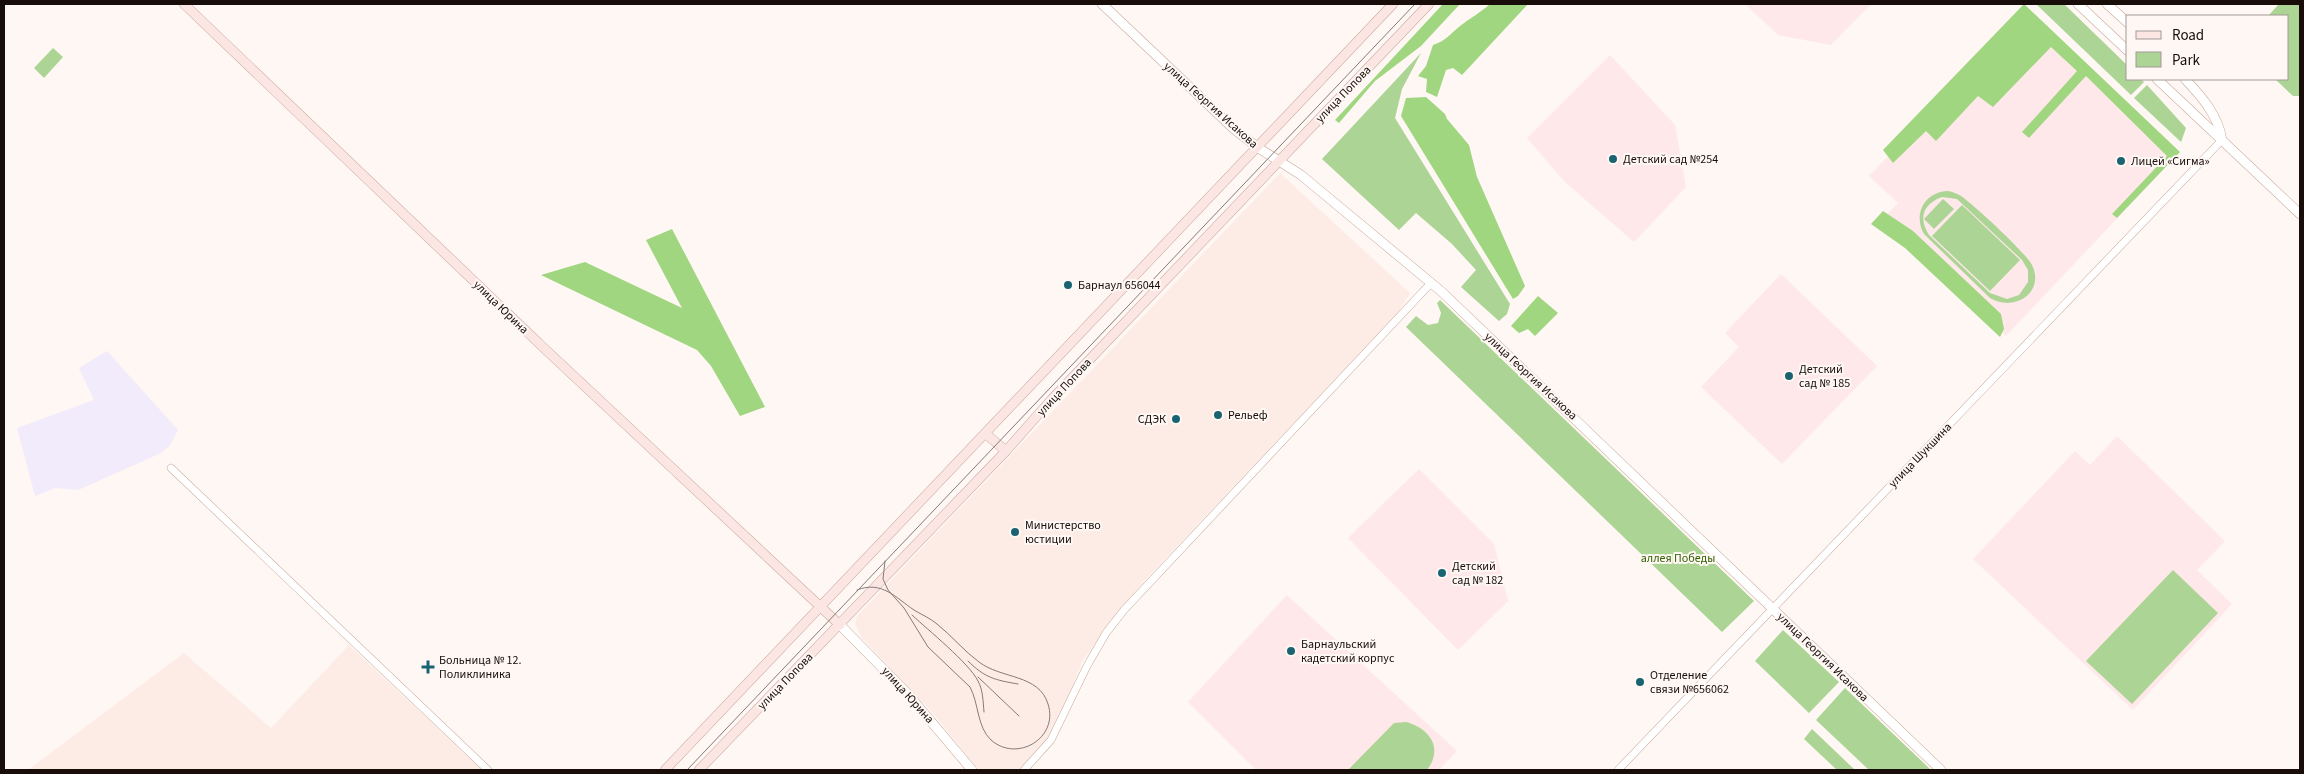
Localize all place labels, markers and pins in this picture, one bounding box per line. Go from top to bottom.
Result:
place label: Детский сад №254 [1623,151,1718,168]
marker: Детский сад №254 [1607,153,1619,165]
place label: Лицей «Сигма» [2131,153,2210,170]
marker: Лицей «Сигма» [2115,155,2127,167]
place label: Барнаул 656044 [1078,277,1161,294]
marker: Барнаул 656044 [1062,279,1074,291]
place label: Детский сад № 185 [1799,361,1850,392]
marker: Детский сад № 185 [1783,370,1795,382]
place label: Рельеф [1228,407,1268,424]
marker: Рельеф [1212,409,1224,421]
place label: СДЭК [1138,411,1166,428]
marker: СДЭК [1170,413,1182,425]
place label: Министерство юстиции [1025,517,1101,548]
marker: Министерство юстиции [1009,526,1021,538]
place label: Детский сад № 182 [1452,558,1503,589]
marker: Детский сад № 182 [1436,567,1448,579]
place label: Барнаульский кадетский корпус [1301,636,1395,667]
marker: Барнаульский кадетский корпус [1285,645,1297,657]
place label: Больница № 12. Поликлиника [439,652,521,683]
marker: Больница № 12. Поликлиника [421,660,435,674]
place label: Отделение связи №656062 [1650,667,1729,698]
marker: Отделение связи №656062 [1634,676,1646,688]

